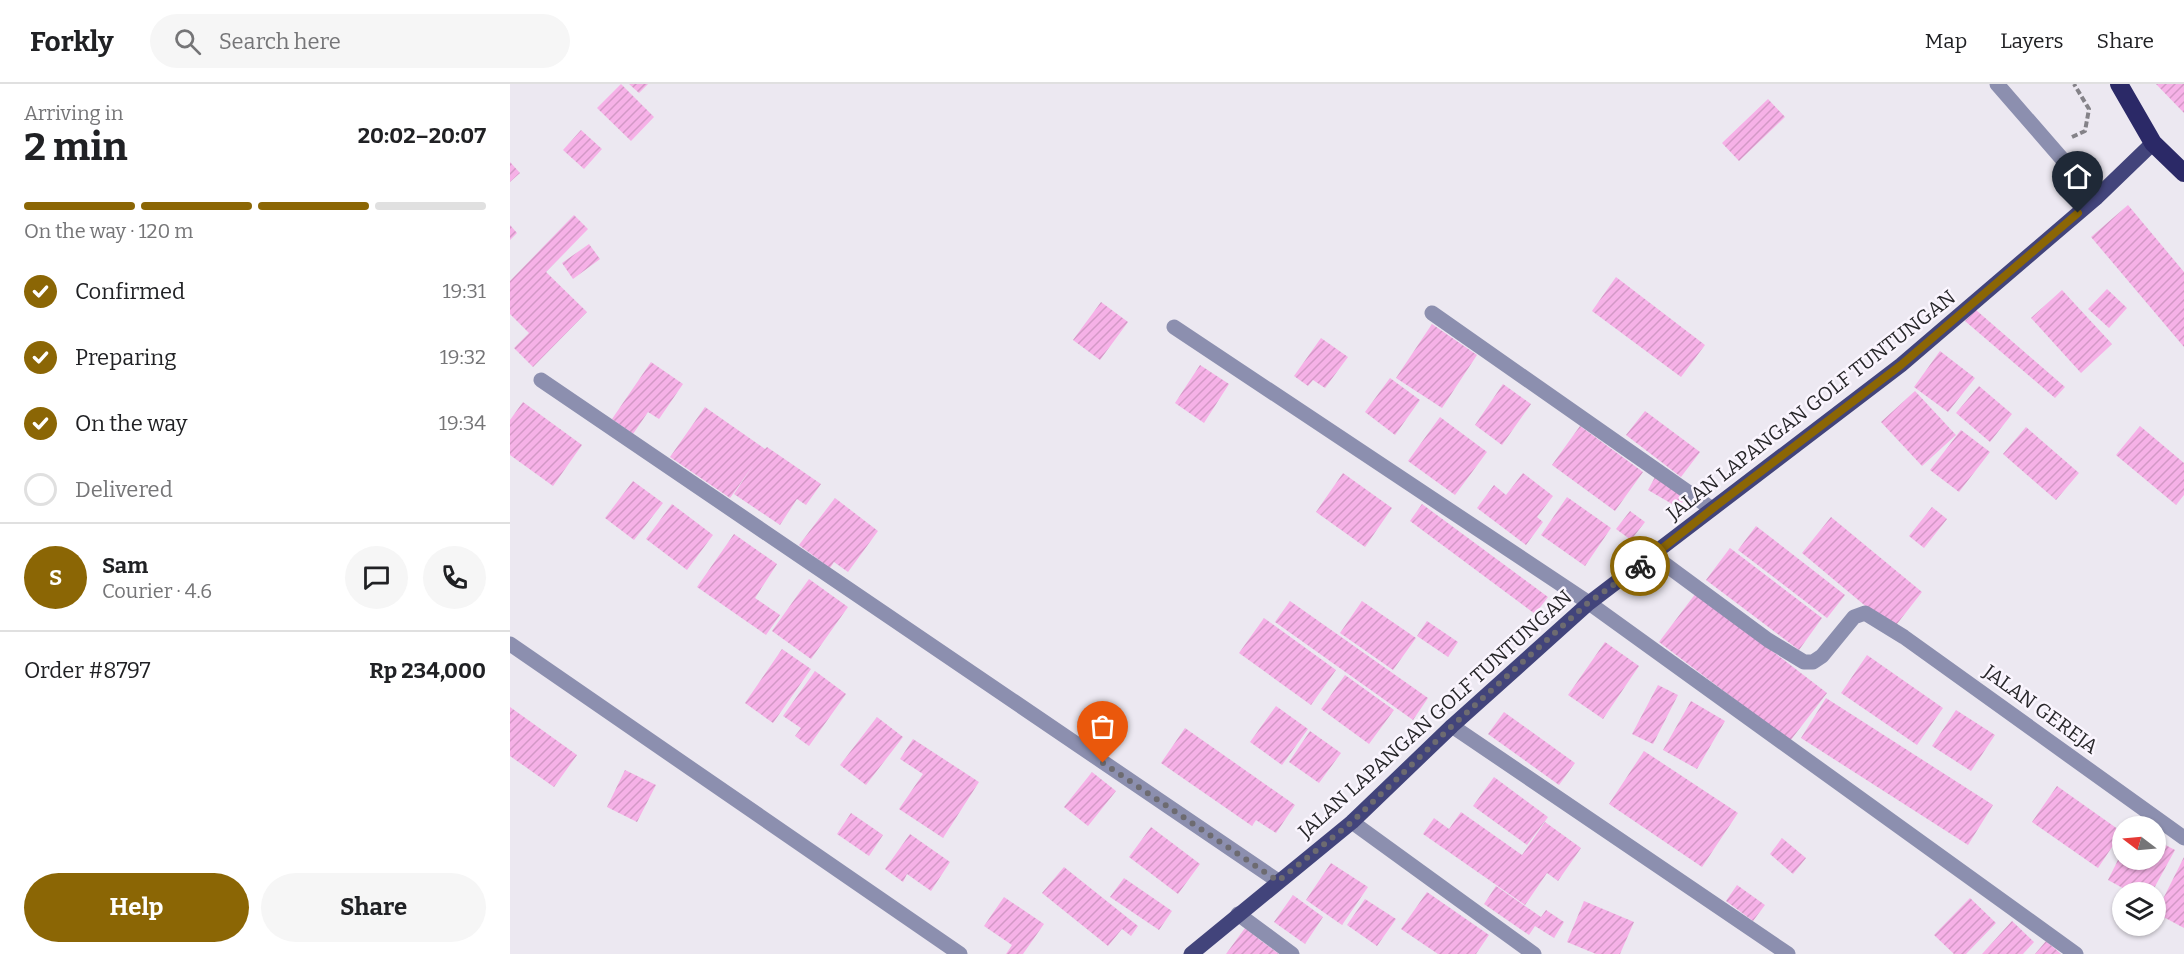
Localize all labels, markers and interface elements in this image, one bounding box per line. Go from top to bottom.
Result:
search box [150,14,570,68]
text: Forkly [30,25,114,58]
icon: search [171,25,204,58]
text: Search here [219,28,341,55]
text: Map [1925,28,1967,54]
text: Layers [2000,28,2064,54]
text: Share [2097,28,2154,54]
text: Arriving in [24,101,123,125]
text: 20:02–20:07 [358,122,486,149]
text: 2 min [24,124,128,170]
pin [2052,151,2103,213]
icon: home [2061,160,2094,193]
text: On the way · 120 m [24,219,193,243]
icon: check [24,275,57,308]
text: Confirmed [75,278,185,305]
text: 19:31 [442,279,486,303]
street label: JALAN LAPANGAN GOLF TUNTUNGAN [1661,285,1960,526]
icon: check [24,341,57,374]
text: Preparing [75,344,177,371]
text: 19:32 [440,345,486,369]
icon: check [24,407,57,440]
text: On the way [75,410,187,437]
text: 19:34 [439,411,486,435]
text: Delivered [75,476,173,503]
courier [1610,536,1670,596]
button: chat [345,546,408,609]
button: phone [423,546,486,609]
icon: bike [1624,550,1657,583]
text: Sam [102,552,148,579]
text: S [49,564,62,591]
text: Courier · 4.6 [102,579,212,603]
street label: JALAN LAPANGAN GOLF TUNTUNGAN [1293,585,1577,844]
text: Order #8797 [24,657,151,684]
text: Rp 234,000 [369,657,486,684]
street label: JALAN GEREJA [1978,659,2104,759]
pin [1077,701,1128,763]
icon: bag [1086,710,1119,743]
north arrow [2112,816,2166,870]
map controls [2112,816,2166,936]
button: Help [24,873,249,942]
button: Share [261,873,486,942]
button: layers [2112,882,2166,936]

